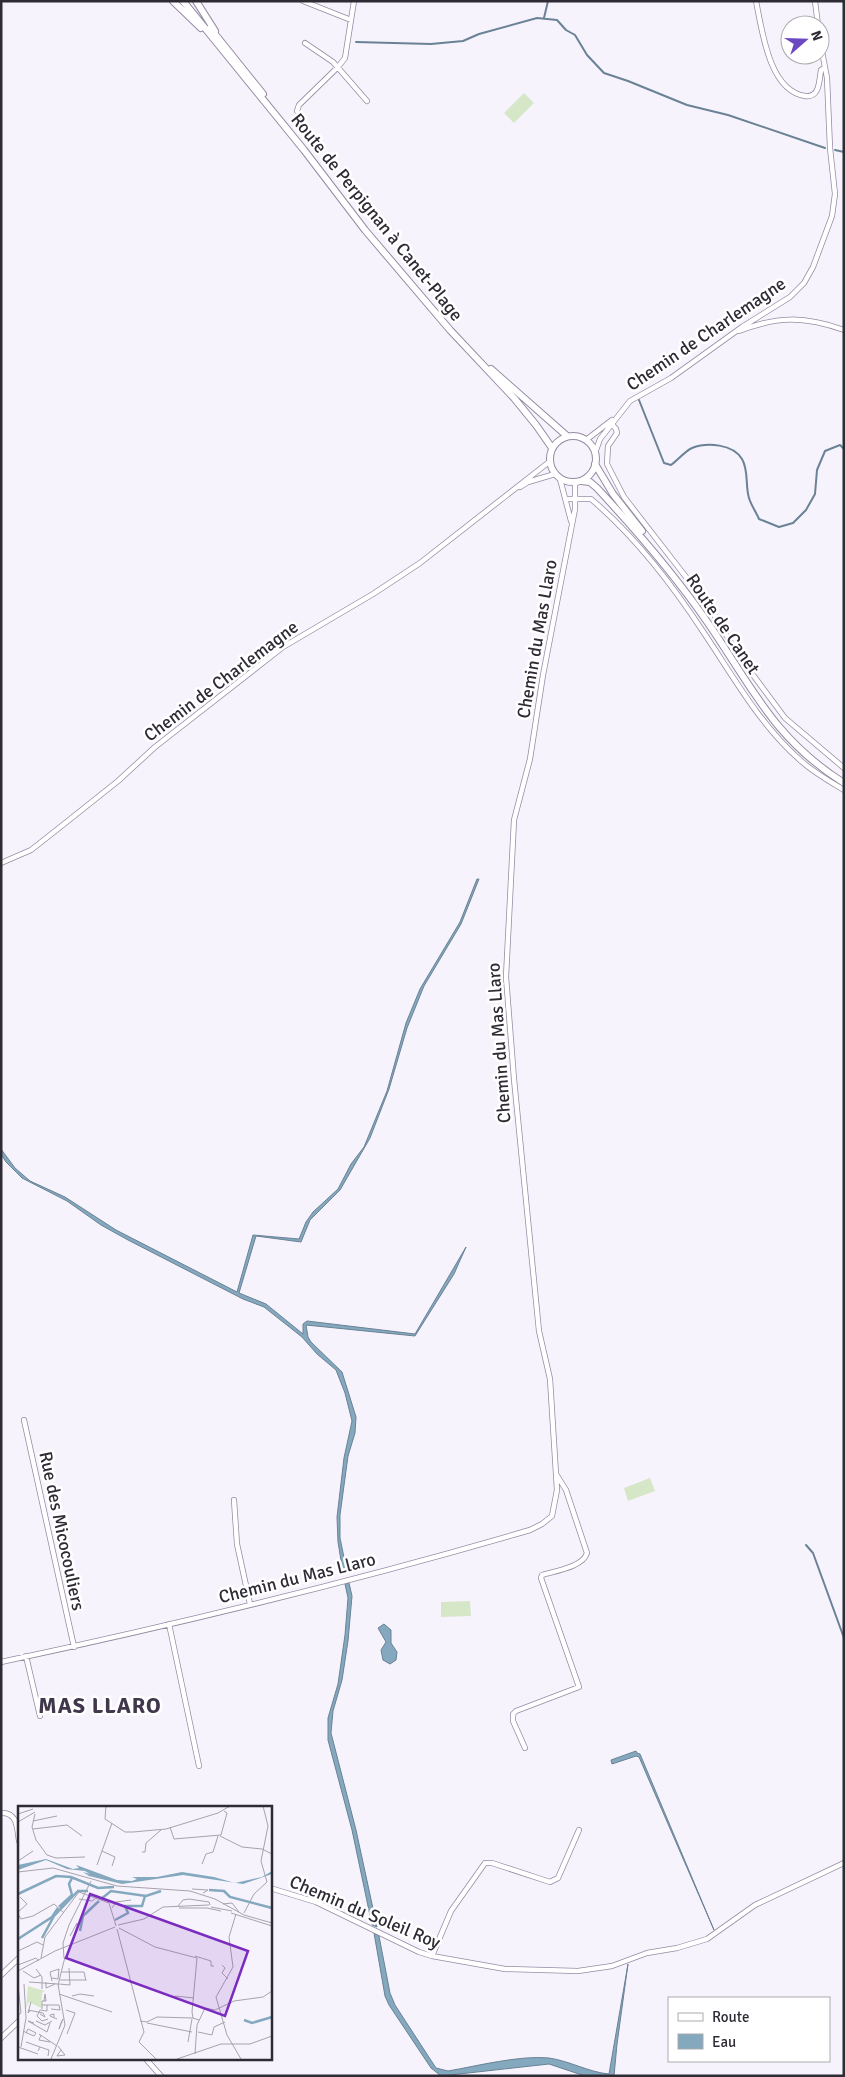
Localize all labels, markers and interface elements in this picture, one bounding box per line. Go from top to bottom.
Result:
north arrow [780,15,830,65]
text: N [807,28,826,43]
street label: Route de Perpignan à Canet-Plage [286,109,468,325]
street label: Chemin de Charlemagne [622,272,790,396]
street label: Chemin du Mas Llaro [512,558,562,720]
street label: Route de Canet [681,570,765,678]
street label: Chemin de Charlemagne [140,616,302,746]
street label: Chemin du Mas Llaro [482,962,516,1124]
street label: Rue des Micocouliers [34,1450,90,1613]
street label: Chemin du Mas Llaro [216,1548,378,1608]
district label: MAS LLARO [38,1692,162,1719]
inset map [18,1806,271,2060]
street label: Chemin du Soleil Roy [286,1870,444,1954]
legend [668,1997,830,2062]
text: Route [712,2008,749,2026]
text: Eau [712,2033,736,2051]

